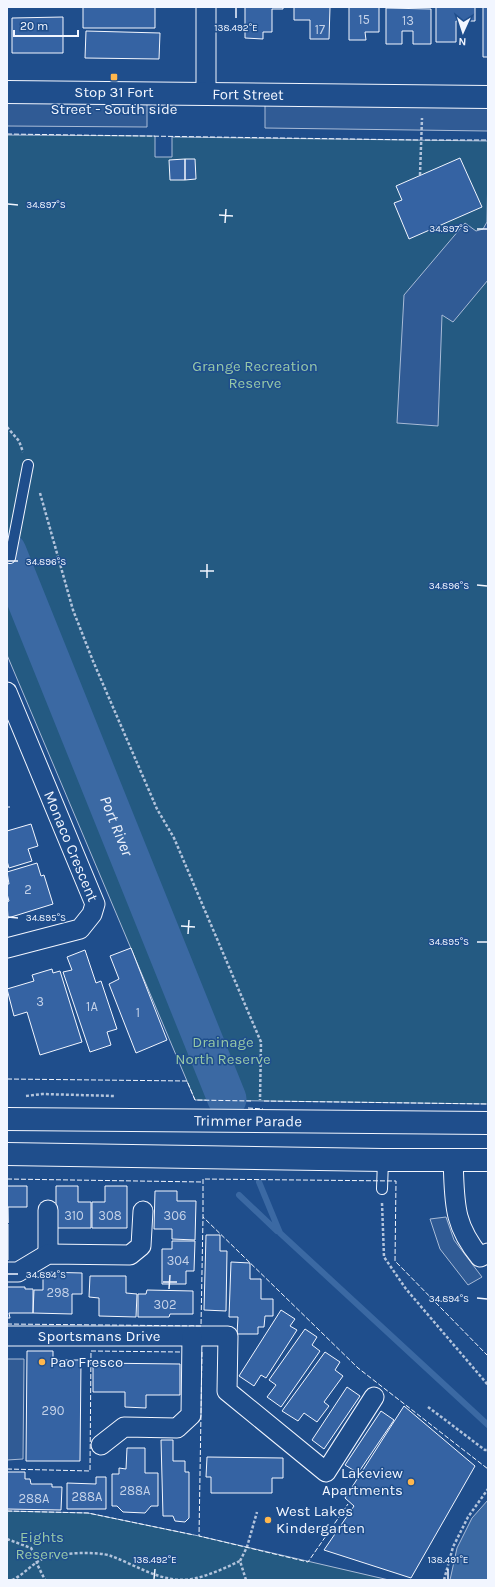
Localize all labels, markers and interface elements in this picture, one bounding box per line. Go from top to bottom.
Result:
scale bar [14,12,78,38]
house number: 15 [358,12,370,27]
north arrow [443,12,483,52]
house number: 13 [402,13,414,28]
text: 20 m [20,19,48,33]
text: 138.492°E [214,22,258,34]
house number: 17 [315,22,325,37]
text: N [458,35,467,48]
marker: Stop 31 Fort Street - South side [109,72,119,82]
place label: Stop 31 Fort Street - South side [50,83,178,118]
street label: Fort Street [212,85,284,104]
text: 34.897°S [26,199,66,211]
text: 34.897°S [429,223,469,235]
park label: Grange Recreation Reserve [192,357,318,392]
text: 34.896°S [26,556,66,568]
text: 34.896°S [429,580,469,592]
street label: Monaco Crescent [40,788,102,905]
water label: Port River [96,793,137,859]
house number: 2 [24,882,32,897]
text: 34.895°S [26,912,66,924]
text: 34.895°S [429,936,469,948]
house number: 3 [36,994,44,1009]
house number: 1A [86,999,98,1014]
house number: 1 [136,1005,140,1020]
park label: Drainage North Reserve [175,1033,271,1068]
street label: Trimmer Parade [194,1112,302,1130]
house number: 310 [64,1208,84,1223]
house number: 308 [98,1208,122,1223]
house number: 306 [164,1208,186,1223]
house number: 304 [167,1253,189,1268]
text: 34.894°S [26,1269,66,1281]
house number: 298 [46,1285,70,1300]
text: 34.894°S [429,1293,469,1305]
house number: 302 [154,1297,176,1312]
street label: Sportsmans Drive [38,1327,160,1345]
place label: Pao Fresco [50,1353,123,1371]
marker: Pao Fresco [37,1357,47,1367]
house number: 290 [42,1403,65,1418]
place label: Lakeview Apartments [322,1464,403,1499]
marker: Lakeview Apartments [406,1477,416,1487]
house number: 288A [120,1483,151,1498]
house number: 288A [72,1489,103,1504]
house number: 288A [19,1491,50,1506]
place label: West Lakes Kindergarten [276,1502,365,1537]
marker: West Lakes Kindergarten [263,1515,273,1525]
park label: Eights Reserve [15,1528,69,1563]
text: 138.492°E [133,1554,177,1566]
text: 138.491°E [428,1554,468,1566]

